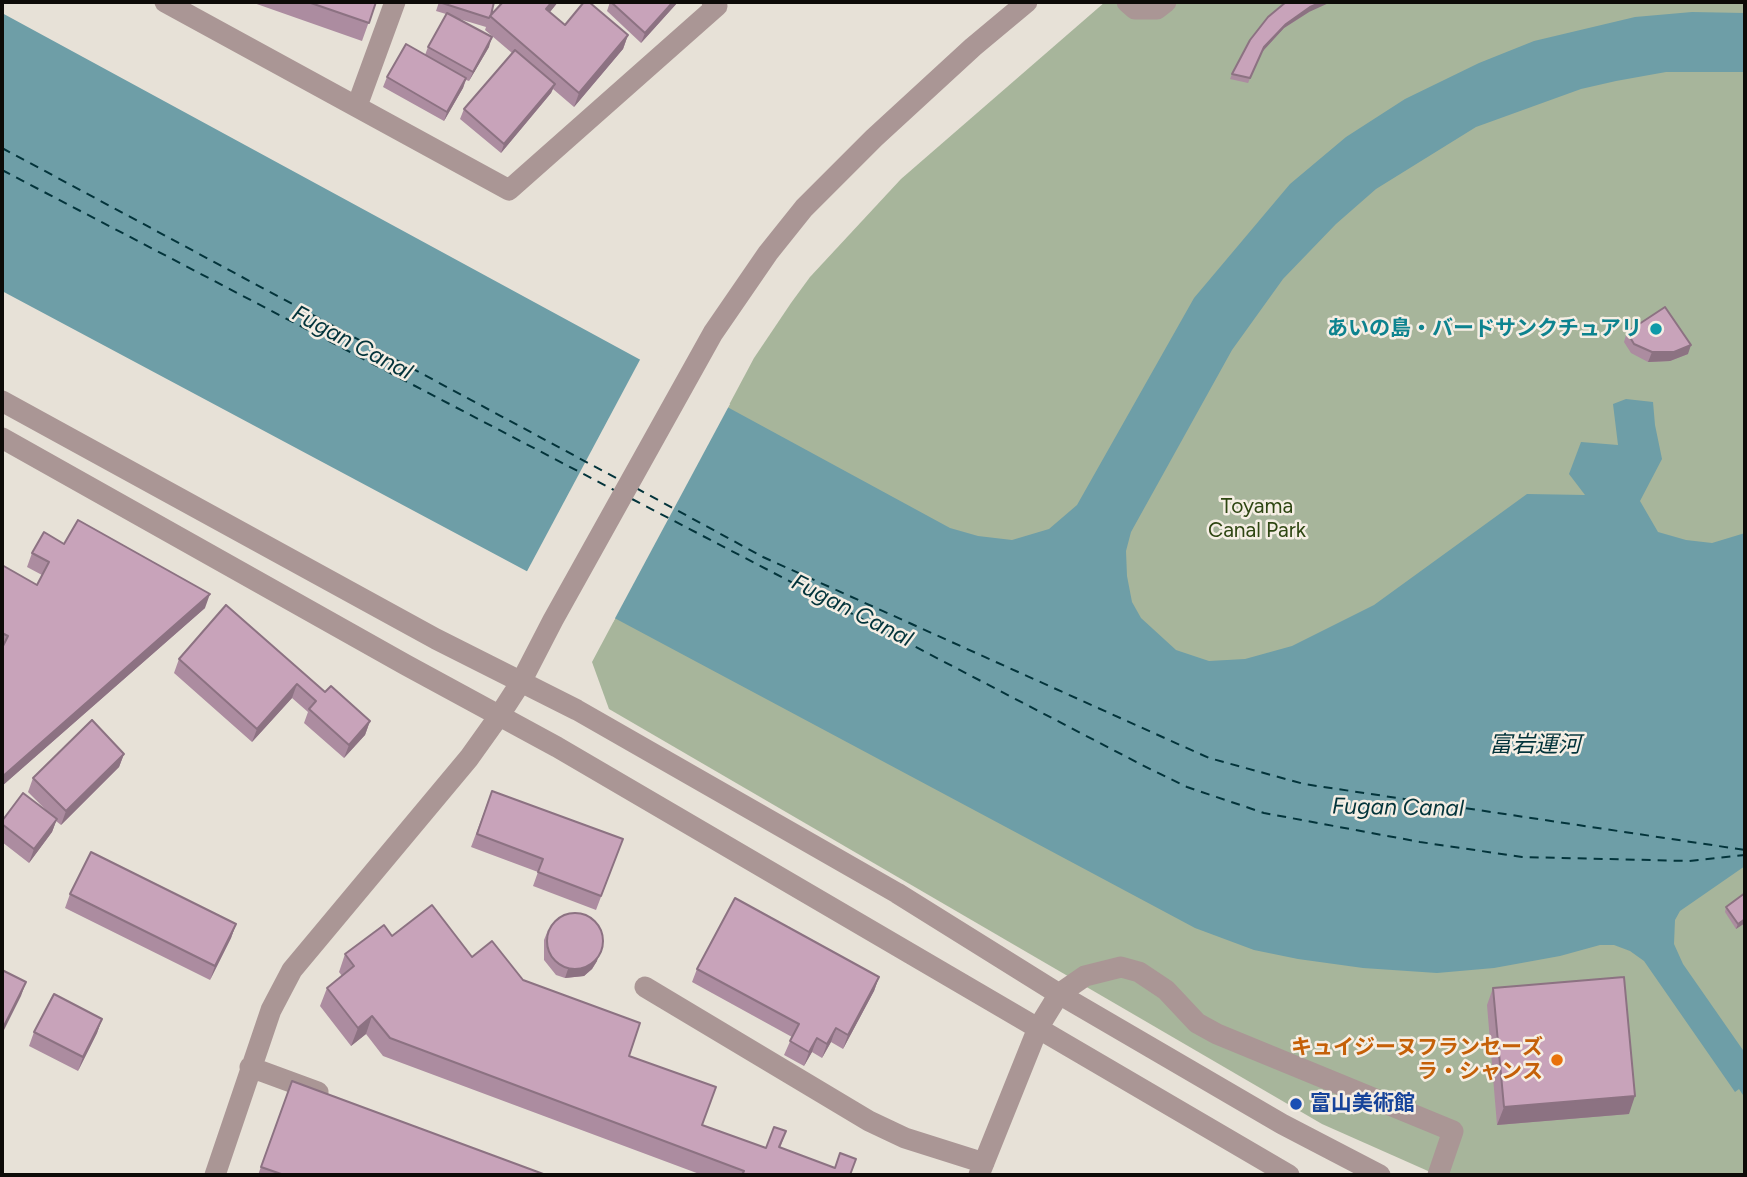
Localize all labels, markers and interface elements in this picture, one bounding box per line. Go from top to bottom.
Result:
water label: Fugan Canal [287,300,417,386]
place label: あいの島・バードサンクチュアリ [1327,316,1642,342]
marker: あいの島・バードサンクチュアリ [1648,321,1664,337]
park label: Toyama Canal Park [1208,494,1306,544]
water label: Fugan Canal [787,569,917,653]
water label: 富岩運河 [1489,731,1581,759]
water label: Fugan Canal [1332,793,1464,823]
place label: キュイジーヌフランセーズ ラ・シャンス [1291,1035,1543,1085]
marker: キュイジーヌフランセーズ ラ・シャンス [1549,1052,1565,1068]
place label: 富山美術館 [1310,1091,1415,1117]
marker: 富山美術館 [1288,1096,1304,1112]

